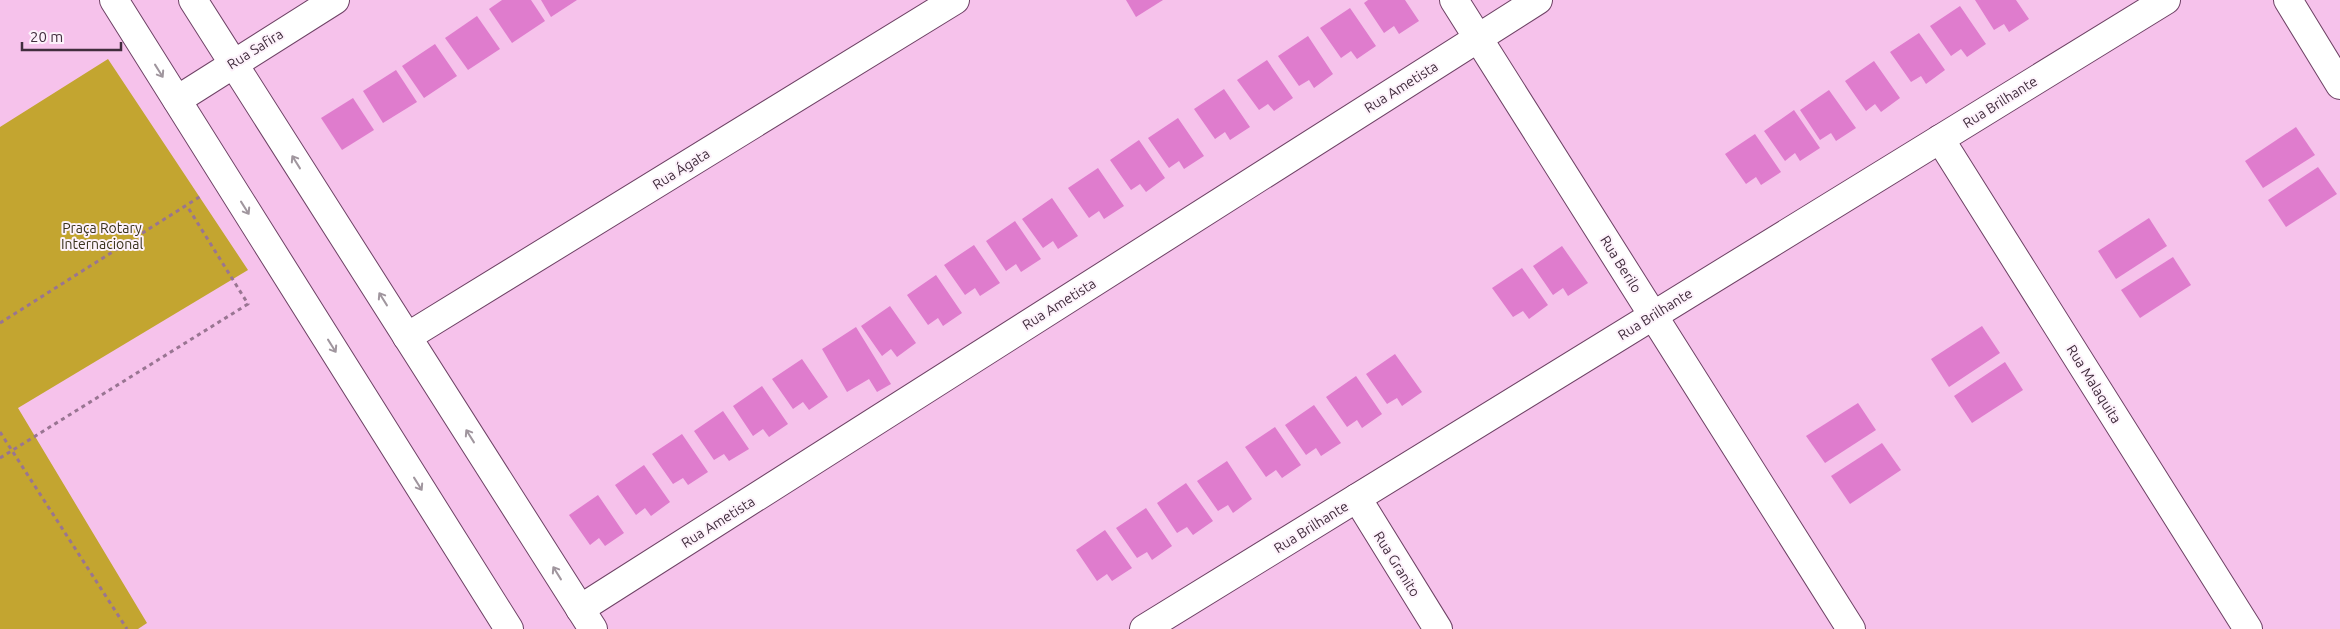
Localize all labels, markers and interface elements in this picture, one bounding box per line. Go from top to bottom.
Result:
scale bar [22,20,121,52]
street label: Rua Safira [224,26,286,72]
text: 20 m [30,28,63,45]
street label: Rua Ametista [1361,58,1441,116]
one-way arrow [153,64,164,78]
street label: Rua Brilhante [1960,73,2040,131]
street label: Rua Ágata [649,144,712,193]
one-way arrow [291,155,301,169]
one-way arrow [241,201,251,215]
park label: Praça Rotary Internacional [61,220,143,252]
street label: Rua Berilo [1597,232,1645,296]
street label: Rua Ametista [1019,275,1099,333]
street label: Rua Brilhante [1615,285,1695,343]
one-way arrow [378,292,388,306]
one-way arrow [326,339,337,353]
street label: Rua Malaquita [2063,342,2125,426]
one-way arrow [465,429,476,443]
one-way arrow [413,476,423,490]
street label: Rua Ametista [678,493,758,551]
street label: Rua Brilhante [1271,498,1351,556]
street label: Rua Granito [1371,528,1423,600]
one-way arrow [552,566,563,580]

